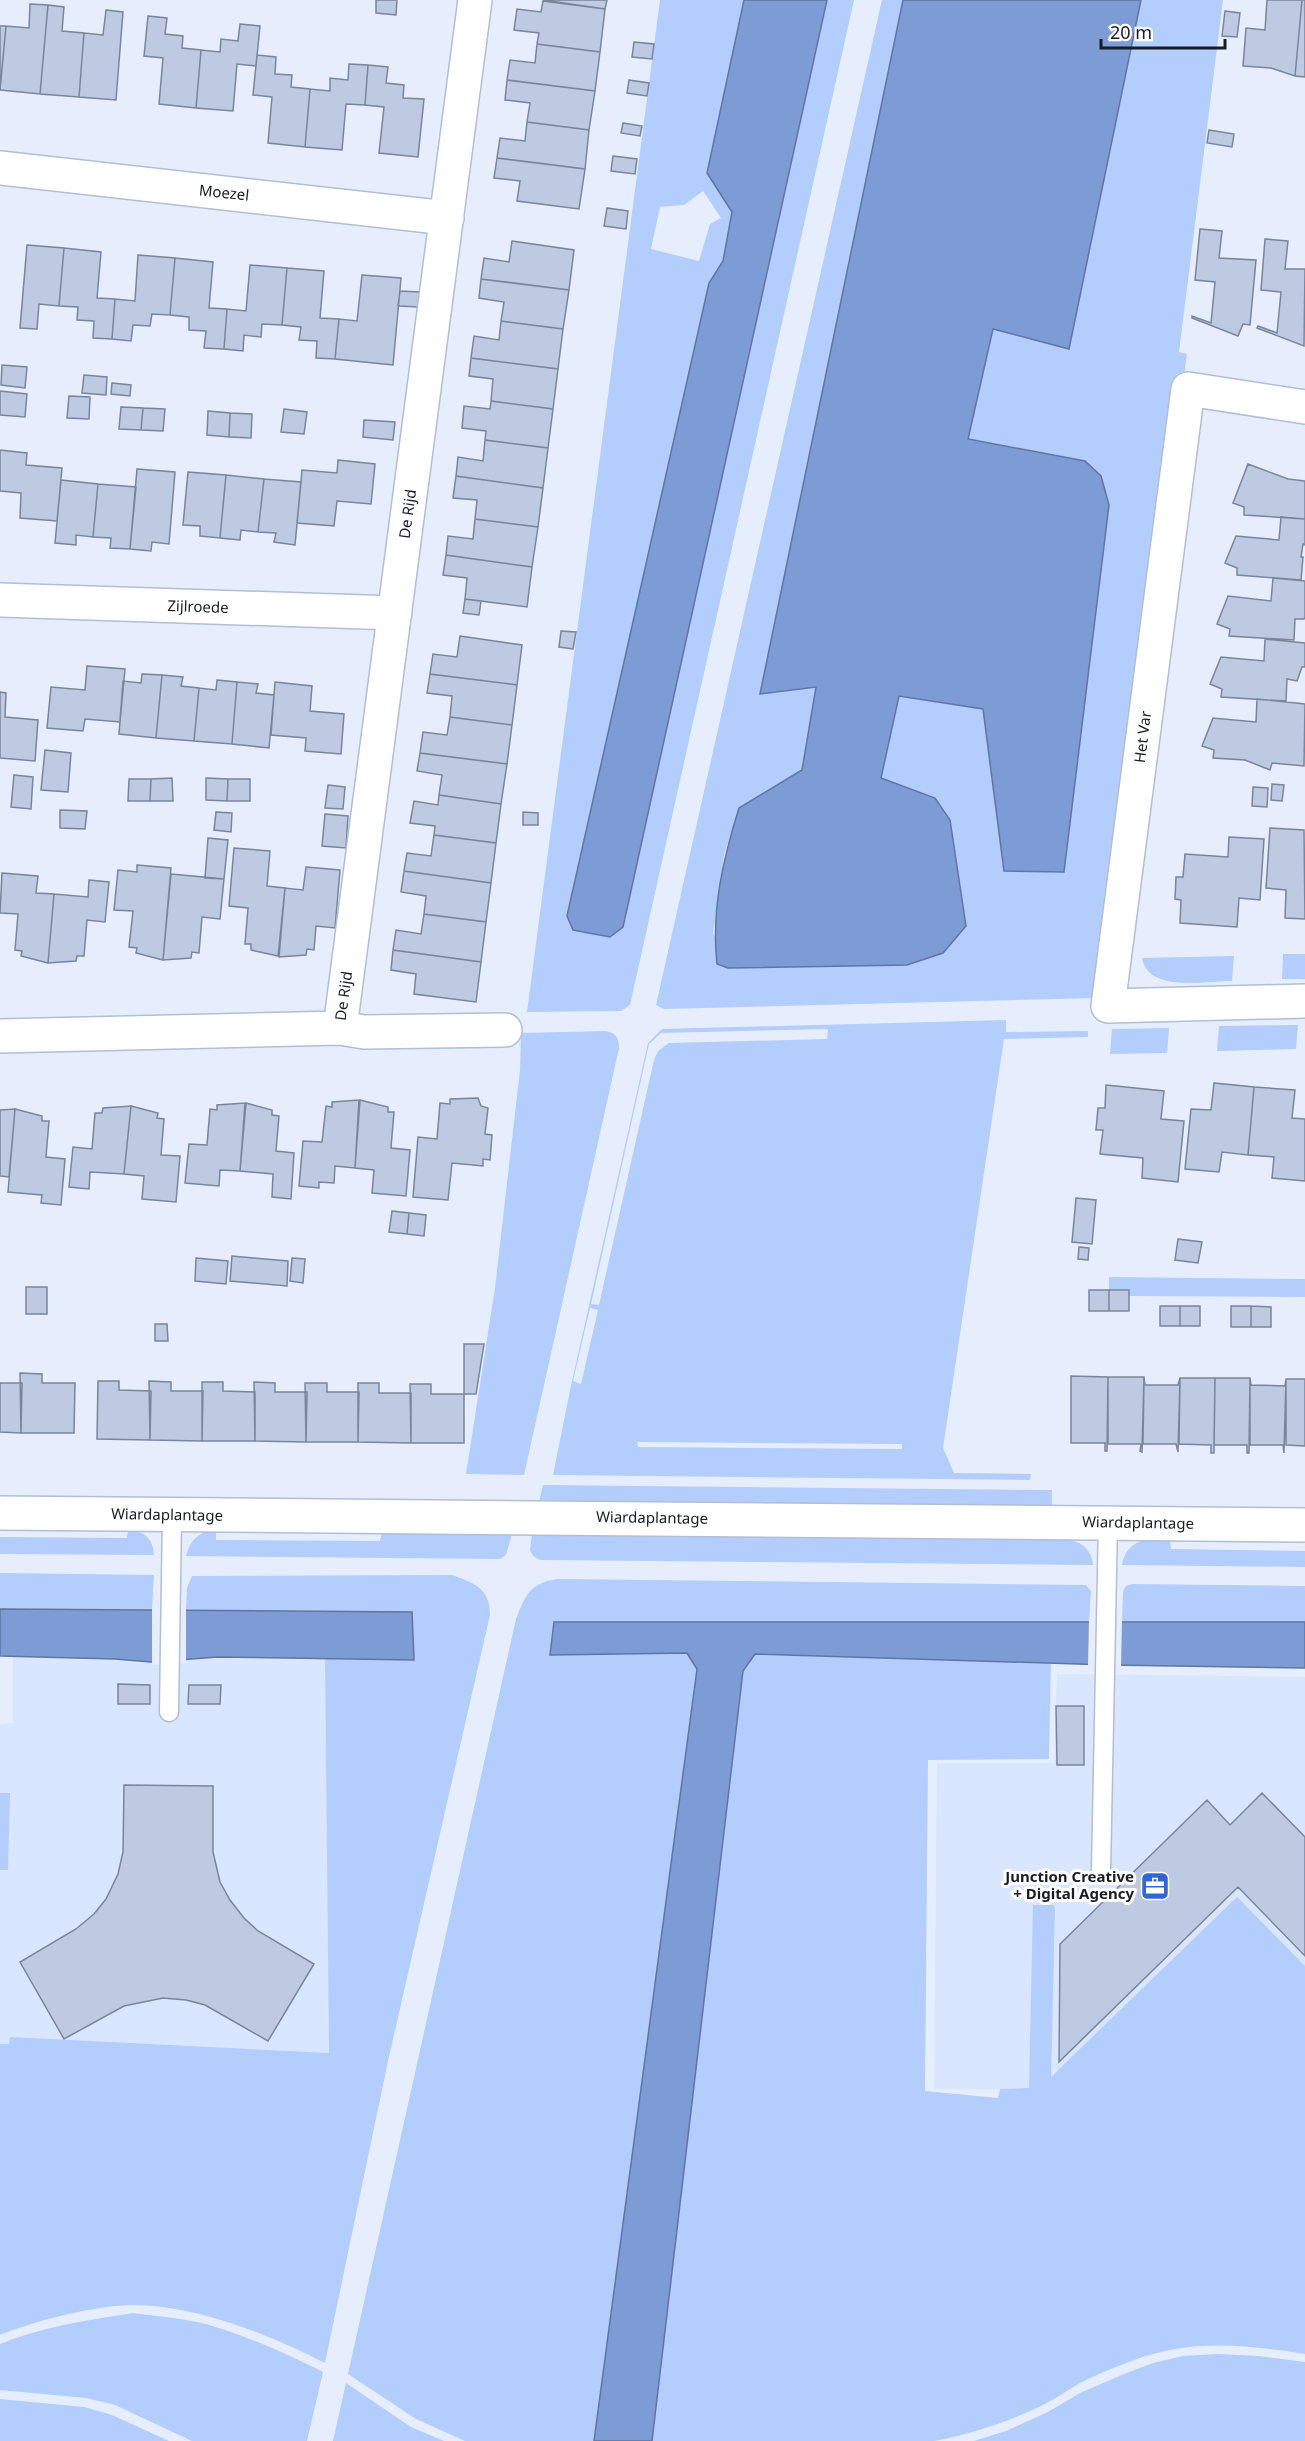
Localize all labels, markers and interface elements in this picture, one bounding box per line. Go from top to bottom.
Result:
scale bar [1101,12,1226,50]
text: 20 m [1110,20,1152,44]
street label: Moezel [198,179,250,205]
street label: De Rijd [394,488,420,540]
street label: Zijlroede [167,595,229,617]
street label: Het Var [1129,710,1155,764]
street label: De Rijd [330,970,356,1022]
street label: Wiardaplantage [111,1503,223,1525]
street label: Wiardaplantage [596,1506,708,1528]
street label: Wiardaplantage [1082,1511,1194,1533]
place label: Junction Creative + Digital Agency [1003,1866,1134,1903]
office icon: Junction Creative + Digital Agency [1139,1870,1171,1902]

